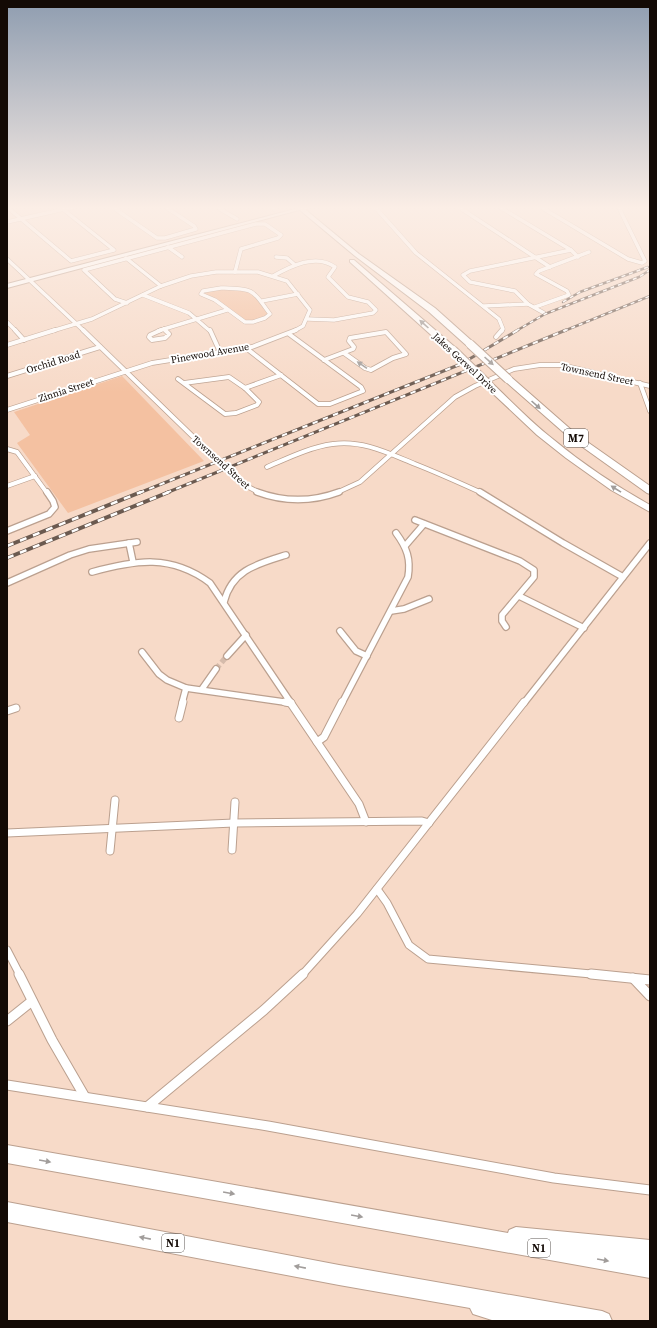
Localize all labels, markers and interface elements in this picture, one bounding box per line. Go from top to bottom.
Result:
one-way arrow [419,319,429,329]
street label: Jakes Gerwel Drive [429,329,500,396]
street label: Pinewood Avenue [170,340,250,366]
street label: Orchid Road [25,348,82,376]
one-way arrow [483,357,494,366]
street label: Townsend Street [560,360,635,388]
one-way arrow [356,361,367,369]
street label: Zinnia Street [37,375,96,405]
one-way arrow [532,400,541,409]
road number: M7 [564,429,588,447]
street label: Townsend Street [189,432,253,492]
one-way arrow [611,485,621,493]
one-way arrow [39,1158,52,1164]
one-way arrow [223,1191,235,1197]
one-way arrow [351,1213,363,1219]
road number: N1 [162,1234,184,1252]
one-way arrow [139,1235,151,1241]
road number: N1 [528,1239,550,1257]
one-way arrow [597,1257,610,1263]
one-way arrow [294,1264,306,1270]

